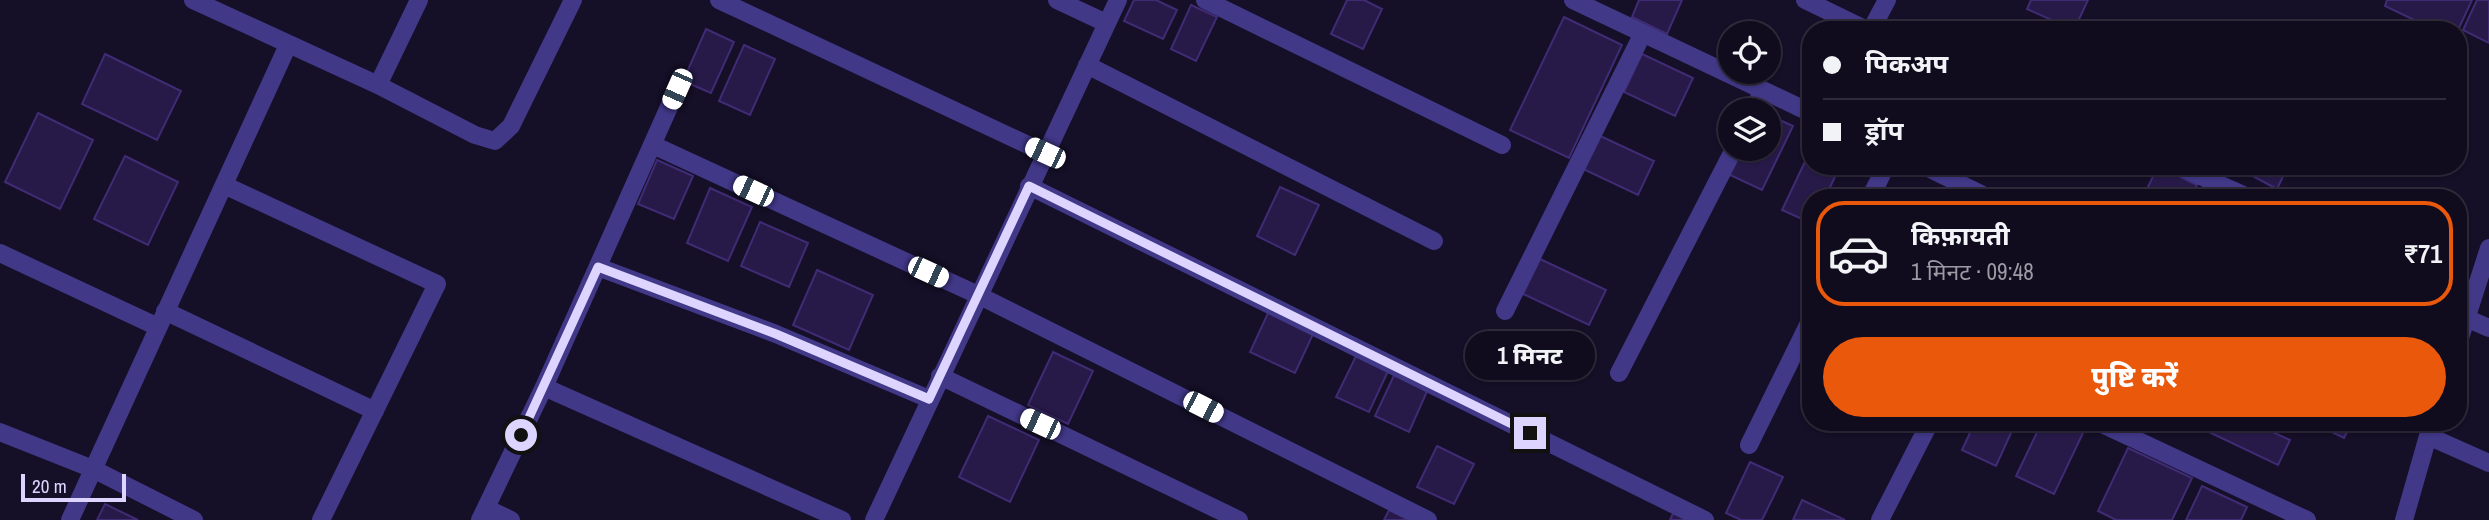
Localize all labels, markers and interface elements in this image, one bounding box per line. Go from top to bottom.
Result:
map controls [1718,21,1781,161]
button: locate [1718,21,1781,84]
text: पिकअप [1865,46,1948,81]
car [659,66,696,112]
button: layers [1718,98,1781,161]
text: ड्रॉप [1865,113,1903,148]
car [1022,135,1069,171]
car [730,173,777,209]
text: किफ़ायती [1911,218,2010,253]
icon: car [1827,222,1890,285]
text: ₹71 [2403,236,2442,271]
car [905,254,952,290]
text: 1 मिनट · 09:48 [1911,256,2034,287]
callout: 1 मिनट [1465,332,1595,380]
button: पुष्टि करें [1823,337,2446,417]
text: 1 मिनट [1497,340,1563,371]
car [1180,388,1227,426]
car [1017,406,1064,442]
route end [1514,417,1546,449]
route start [505,419,537,451]
scale bar [21,471,126,503]
text: 20 m [32,473,67,499]

